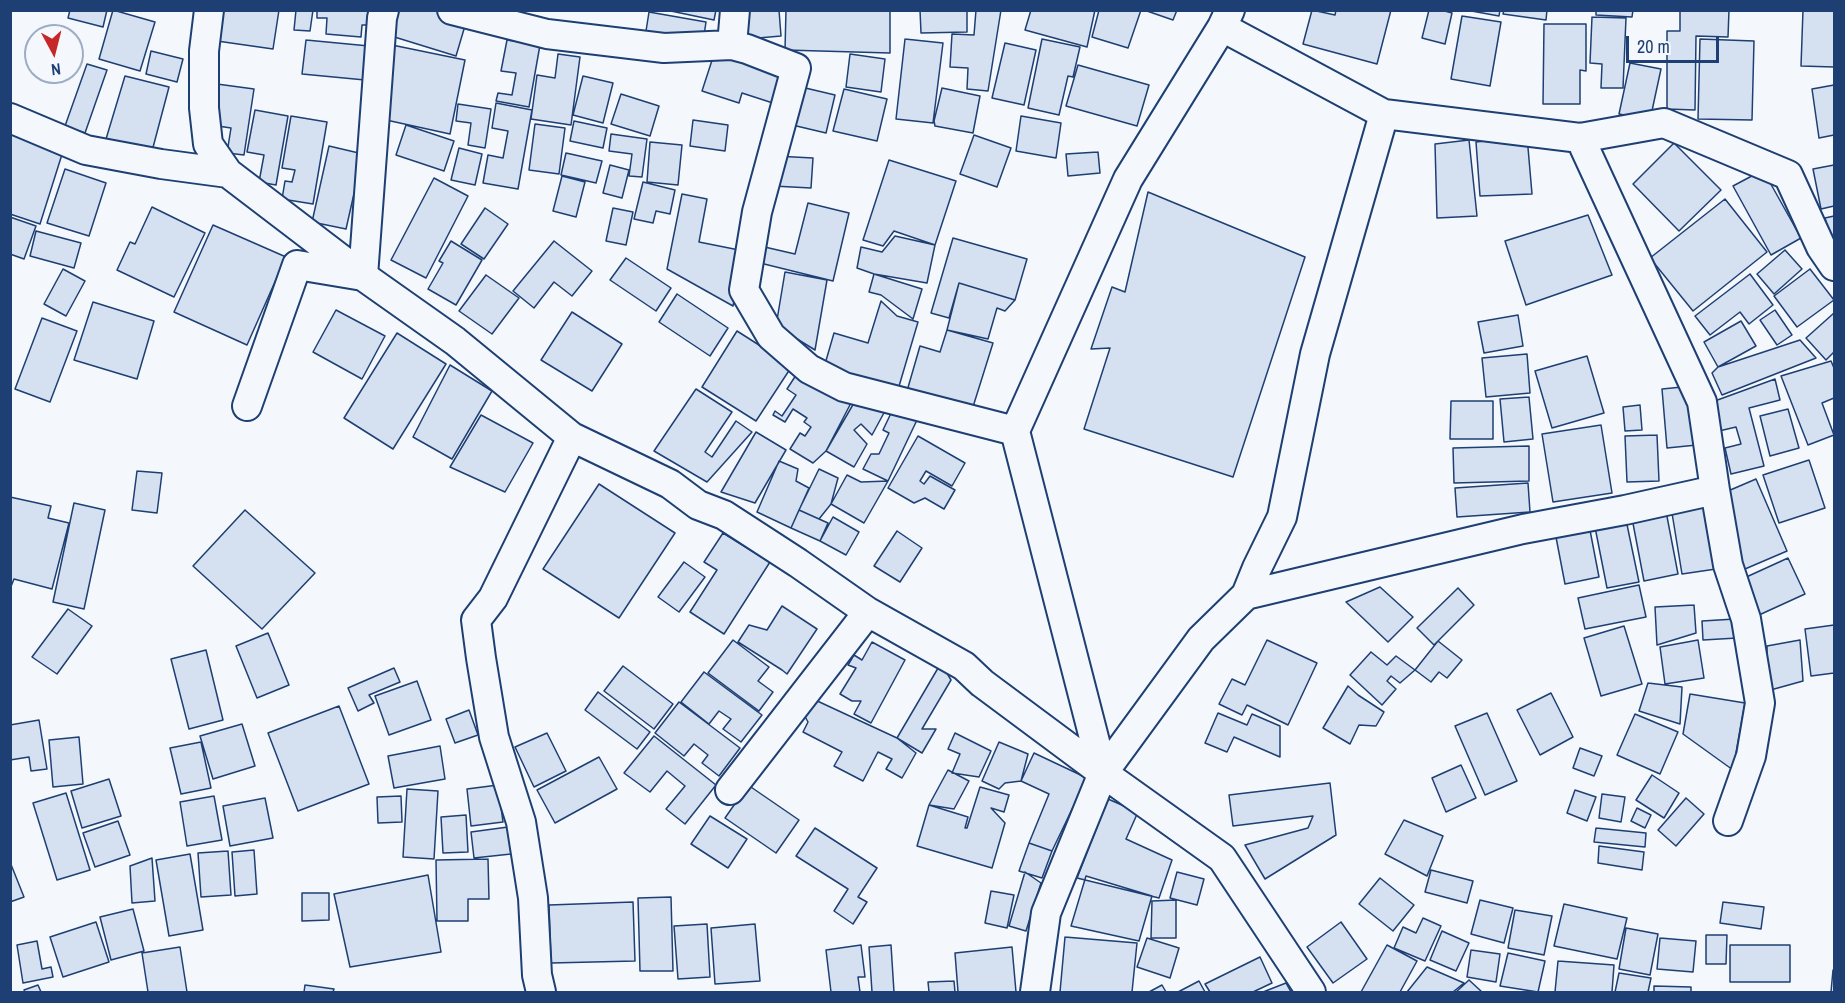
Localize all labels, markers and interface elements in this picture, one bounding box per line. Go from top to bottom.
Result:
north arrow [24,24,84,84]
scale bar [1629,24,1722,62]
text: 20 m [1637,34,1670,59]
text: N [50,58,62,81]

